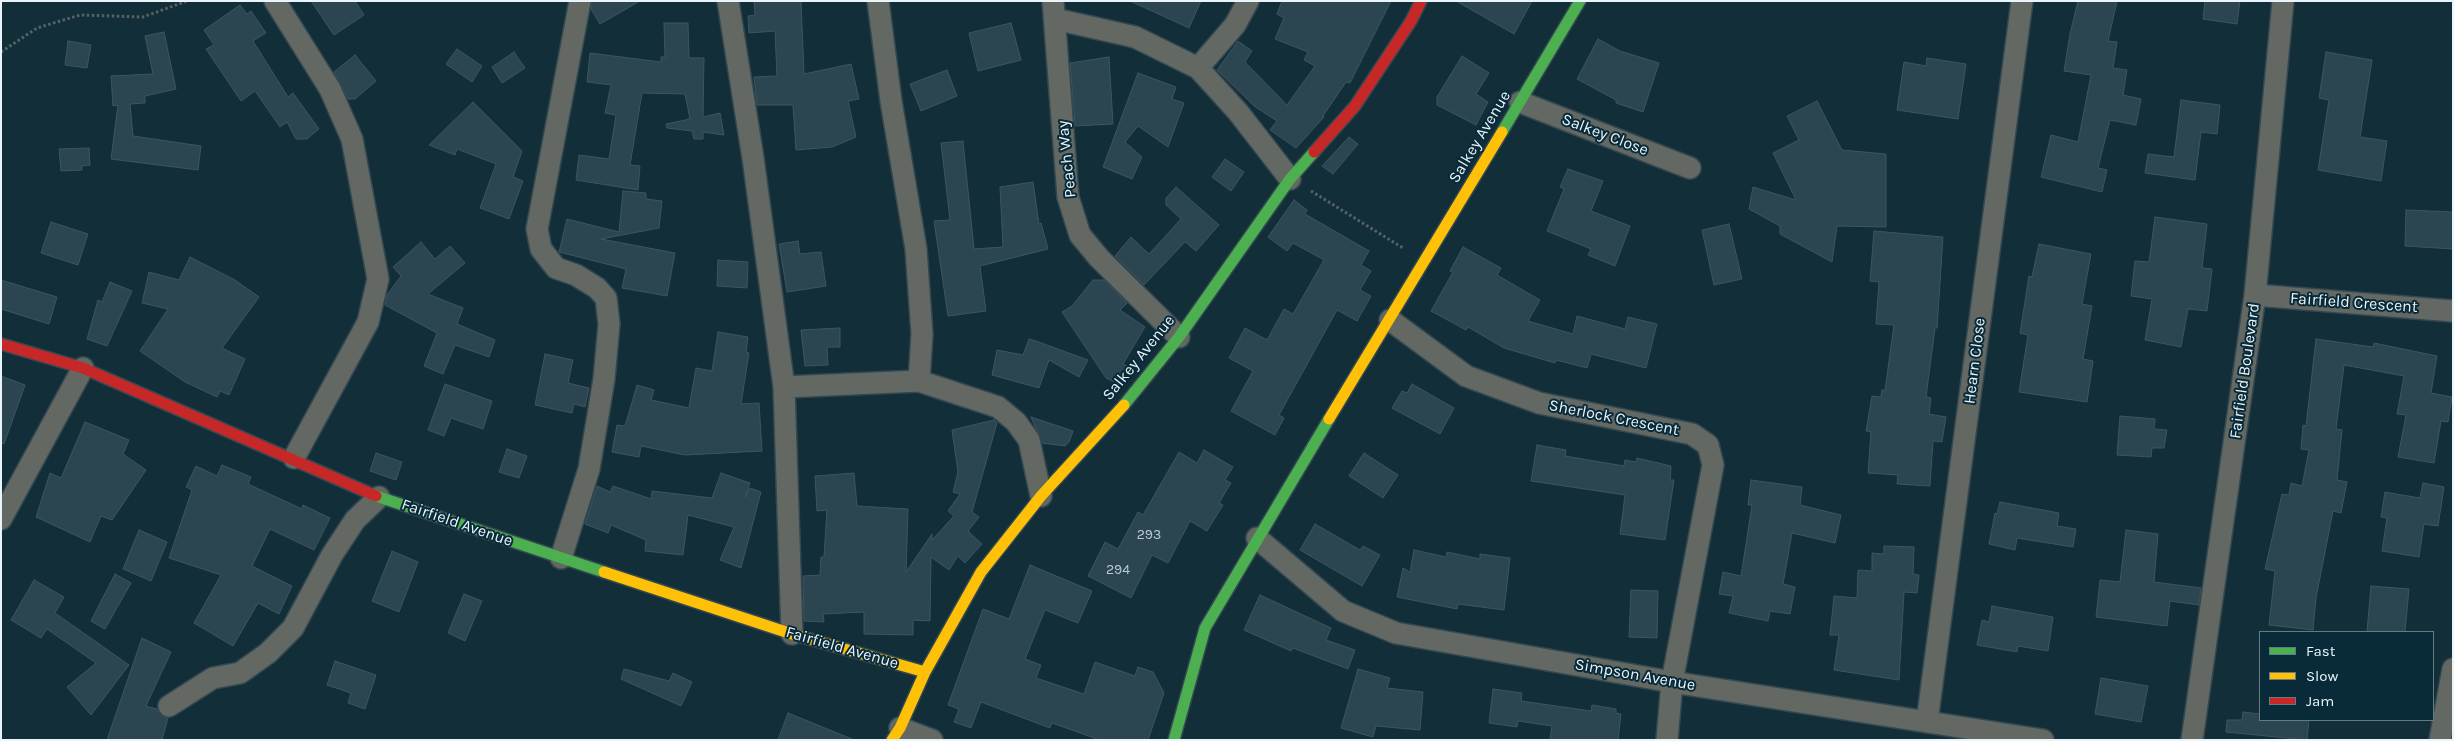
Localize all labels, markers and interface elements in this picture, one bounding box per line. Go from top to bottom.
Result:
street label: Salkey Avenue [1445,87,1515,187]
street label: Salkey Close [1559,110,1651,160]
street label: Peach Way [1053,119,1081,199]
street label: Fairfield Crescent [2290,289,2418,317]
street label: Fairfield Boulevard [2226,302,2264,440]
street label: Salkey Avenue [1099,312,1179,404]
street label: Hearn Close [1960,317,1990,405]
street label: Sherlock Crescent [1547,396,1681,440]
street label: Fairfield Avenue [399,495,515,551]
house number: 293 [1137,527,1161,543]
house number: 294 [1106,562,1130,578]
street label: Fairfield Avenue [783,623,901,673]
legend [2259,631,2434,721]
text: Fast [2306,642,2335,660]
street label: Simpson Avenue [1573,655,1697,695]
text: Slow [2306,667,2338,685]
text: Jam [2306,692,2334,710]

